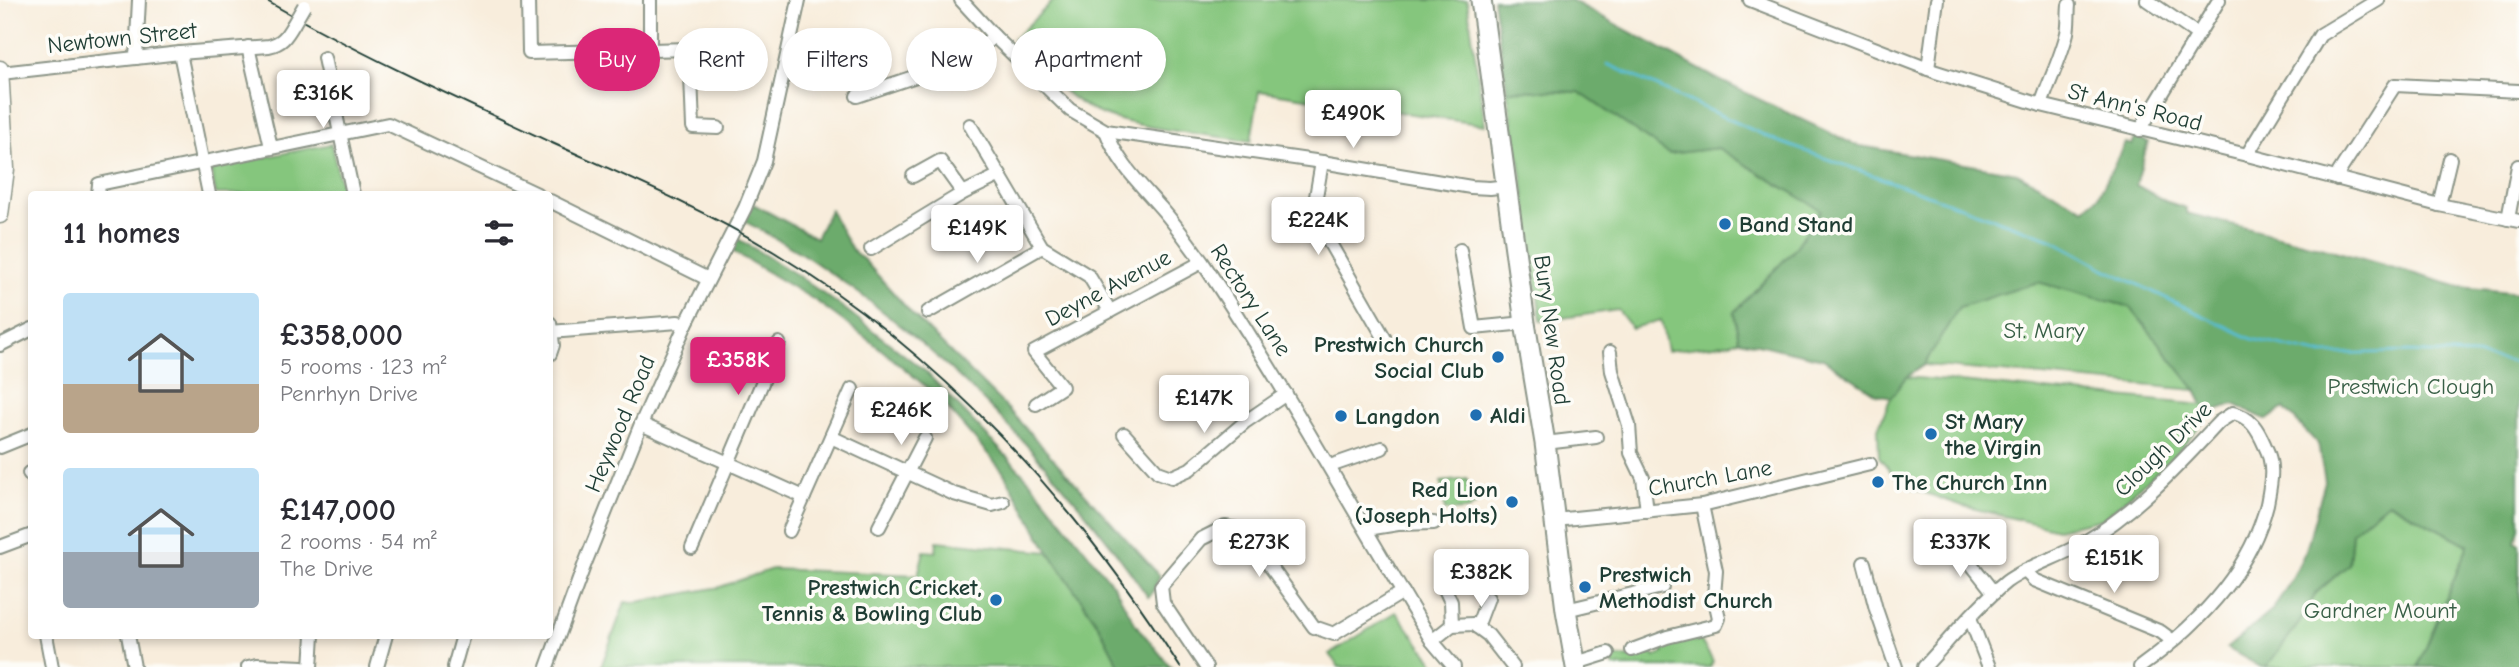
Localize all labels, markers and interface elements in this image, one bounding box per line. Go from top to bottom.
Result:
street label: Newtown Street [46,17,199,59]
chip: Buy [574,28,660,91]
chip: Rent [674,28,768,91]
chip: Filters [782,28,892,91]
chip: New [906,28,997,91]
chip: Apartment [1011,28,1166,91]
pin: £316K [274,71,372,130]
street label: St Ann's Road [2065,77,2205,137]
text: £316K [293,79,353,106]
pin: £490K [1304,90,1402,150]
text: £490K [1321,99,1385,126]
pin: £224K [1269,198,1367,257]
pin: £149K [928,205,1026,265]
text: £224K [1287,206,1349,233]
place label: Band Stand [1739,211,1853,238]
icon: filters [480,214,518,252]
text: £149K [947,214,1007,241]
text: 11 homes [63,216,180,251]
marker: Band Stand [1717,216,1733,232]
street label: Rectory Lane [1205,239,1297,361]
street label: Deyne Avenue [1041,244,1175,332]
street label: Bury New Road [1528,253,1576,407]
park label: St. Mary [2003,317,2085,344]
text: £358,000 [280,318,403,353]
icon: home [119,321,203,405]
place label: Prestwich Church Social Club [1314,331,1484,384]
pin: £358K [689,338,787,397]
text: £358K [706,346,770,373]
marker: Prestwich Church Social Club [1490,349,1506,365]
street label: Heywood Road [579,352,661,496]
text: 5 rooms · 123 m² [280,353,446,380]
park label: Prestwich Clough [2328,373,2494,400]
pin: £147K [1155,376,1253,435]
text: Penrhyn Drive [280,380,418,407]
text: £147K [1175,384,1233,411]
pin: £246K [852,388,950,447]
text: £246K [870,396,932,423]
street label: Clough Drive [2109,396,2217,502]
place label: Aldi [1490,402,1526,429]
place label: Langdon [1355,403,1440,430]
marker: Aldi [1468,407,1484,423]
marker: Langdon [1333,408,1349,424]
place label: St Mary the Virgin [1944,408,2041,461]
marker: St Mary the Virgin [1923,426,1939,442]
street label: Church Lane [1646,454,1774,502]
place label: The Church Inn [1892,469,2048,496]
marker: The Church Inn [1870,474,1886,490]
place label: Red Lion (Joseph Holts) [1354,476,1498,529]
text: £147,000 [280,493,396,528]
marker: Red Lion (Joseph Holts) [1504,494,1520,510]
icon: home [119,496,203,580]
pin: £273K [1210,520,1308,579]
pin: £337K [1911,520,2009,579]
text: 2 rooms · 54 m² [280,528,437,555]
text: £273K [1229,528,1290,555]
text: £337K [1929,528,1991,555]
pin: £151K [2065,536,2163,595]
text: £151K [2085,544,2143,571]
pin: £382K [1432,550,1530,609]
text: The Drive [280,555,373,582]
text: £382K [1450,558,1512,585]
place label: Prestwich Methodist Church [1599,561,1773,614]
place label: Prestwich Cricket, Tennis & Bowling Club [762,574,982,627]
marker: Prestwich Methodist Church [1577,579,1593,595]
marker: Prestwich Cricket, Tennis & Bowling Club [988,592,1004,608]
park label: Gardner Mount [2304,597,2458,624]

